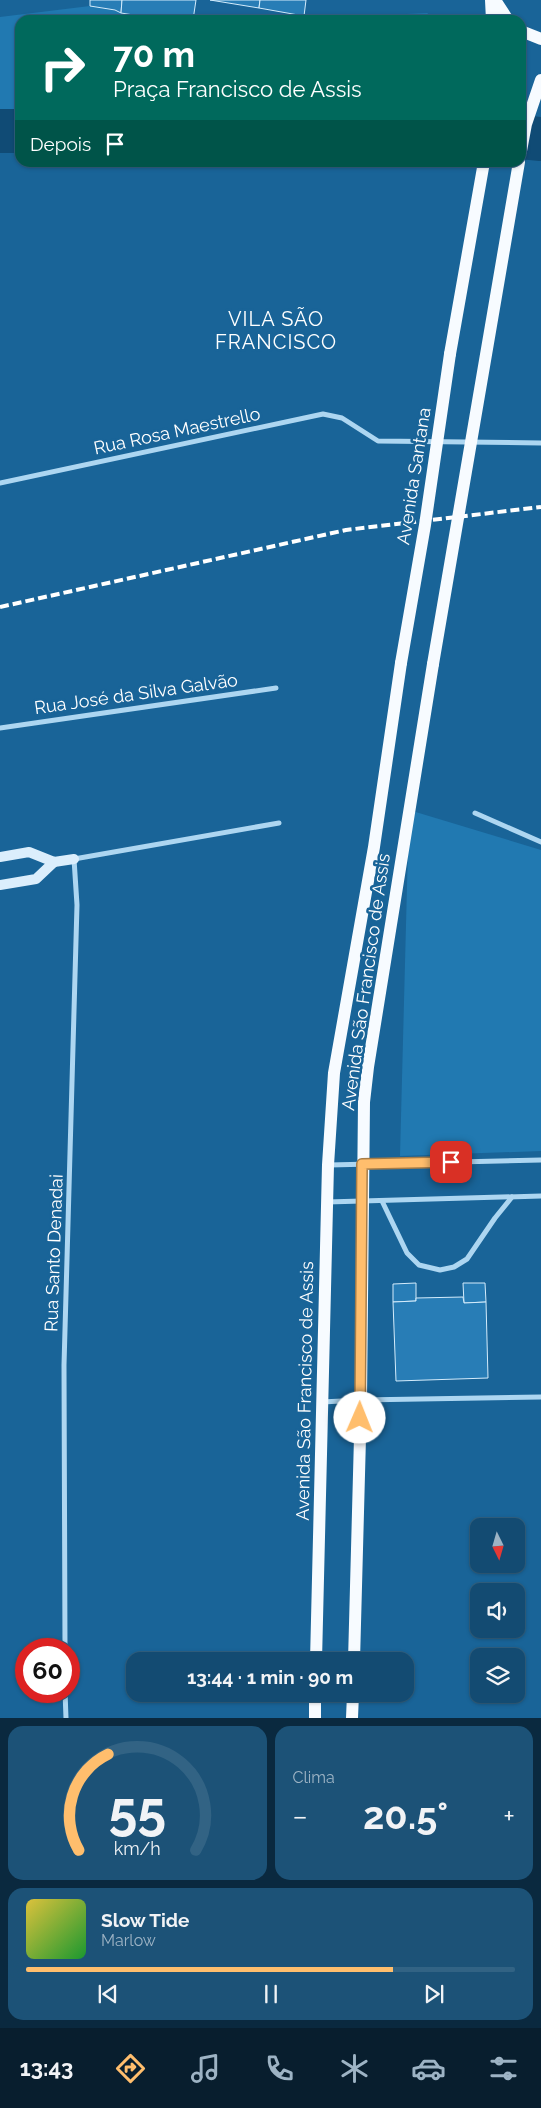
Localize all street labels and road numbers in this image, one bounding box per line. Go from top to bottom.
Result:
street label: Rua Rosa Maestrello [92,403,262,458]
street label: Avenida Santana [392,406,435,546]
street label: Rua José da Silva Galvão [33,669,239,718]
street label: Avenida São Francisco de Assis [337,852,394,1112]
street label: Rua Santo Denadai [40,1174,67,1332]
street label: Avenida São Francisco de Assis [292,1261,317,1521]

